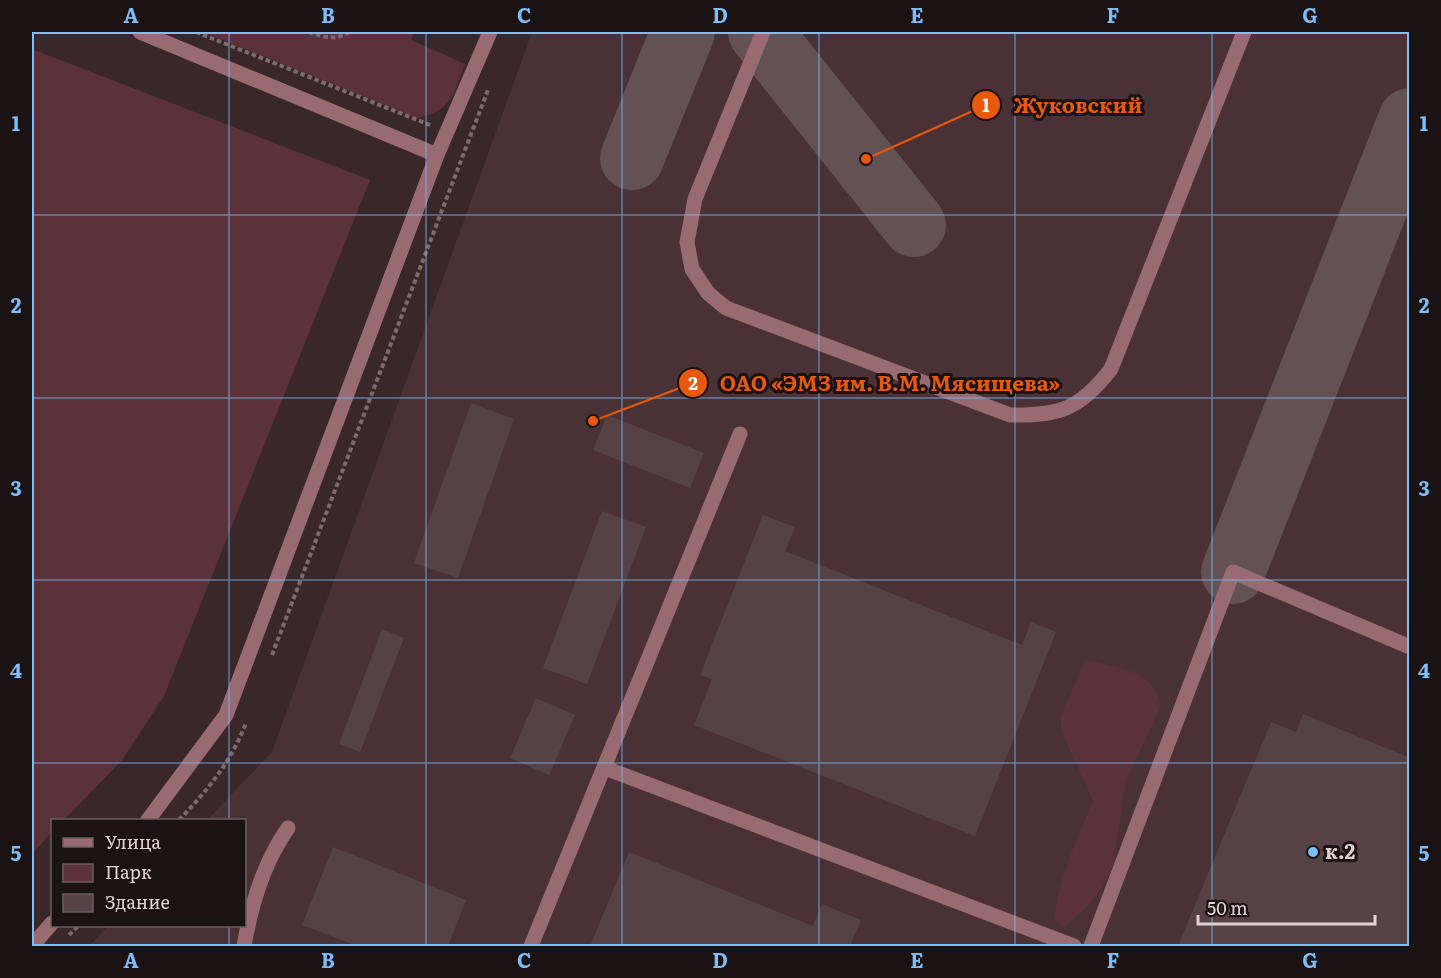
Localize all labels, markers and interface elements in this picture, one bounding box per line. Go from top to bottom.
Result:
text: A [123,0,139,29]
text: B [321,0,335,29]
text: C [517,0,531,29]
text: D [712,0,728,29]
text: E [910,0,924,29]
text: F [1107,0,1120,29]
text: G [1302,0,1318,29]
callout: Жуковский [971,86,1154,125]
text: Жуковский [1014,88,1142,119]
text: 1 [982,91,990,118]
text: 1 [12,107,20,137]
text: 1 [1420,107,1428,137]
text: 2 [11,289,22,319]
text: 2 [1419,289,1430,319]
callout: ОАО «ЭМЗ им. В.М. Мясищева» [678,364,1073,403]
text: ОАО «ЭМЗ им. В.М. Мясищева» [720,366,1060,397]
text: 2 [688,369,698,396]
text: 3 [10,472,22,502]
text: 3 [1418,472,1430,502]
text: 4 [10,654,22,684]
text: 4 [1418,654,1430,684]
legend [51,819,246,927]
text: Улица [105,828,161,855]
place label: к.2 [1325,835,1356,865]
text: 5 [11,837,22,867]
text: 5 [1419,837,1430,867]
marker: к.2 [1306,845,1320,859]
text: Парк [105,858,152,885]
text: Здание [105,888,170,915]
scale bar [1198,888,1375,926]
text: 50 m [1207,894,1248,921]
text: A [123,944,139,974]
text: B [321,944,335,974]
text: C [517,944,531,974]
text: D [712,944,728,974]
text: E [910,944,924,974]
text: F [1107,944,1120,974]
text: G [1302,944,1318,974]

